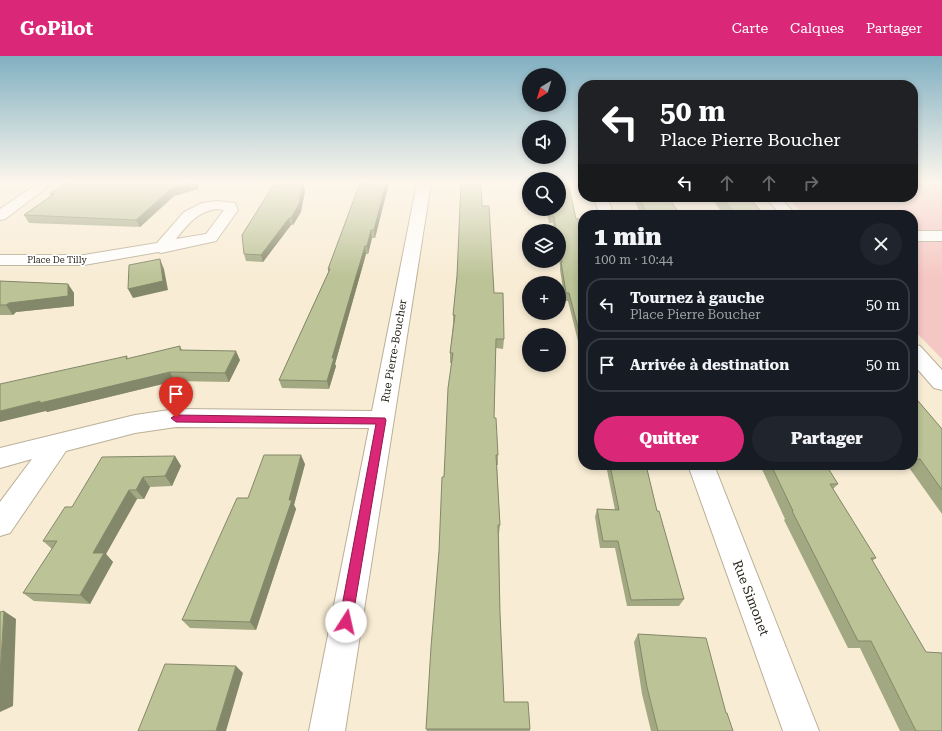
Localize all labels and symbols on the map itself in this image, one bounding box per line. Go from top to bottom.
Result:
north arrow [522,68,566,112]
street label: Place De Tilly [27,255,87,265]
street label: Rue Pierre-Boucher [379,298,410,404]
pin [159,377,193,418]
street label: Rue Simonet [730,558,772,638]
position arrow [325,601,367,643]

